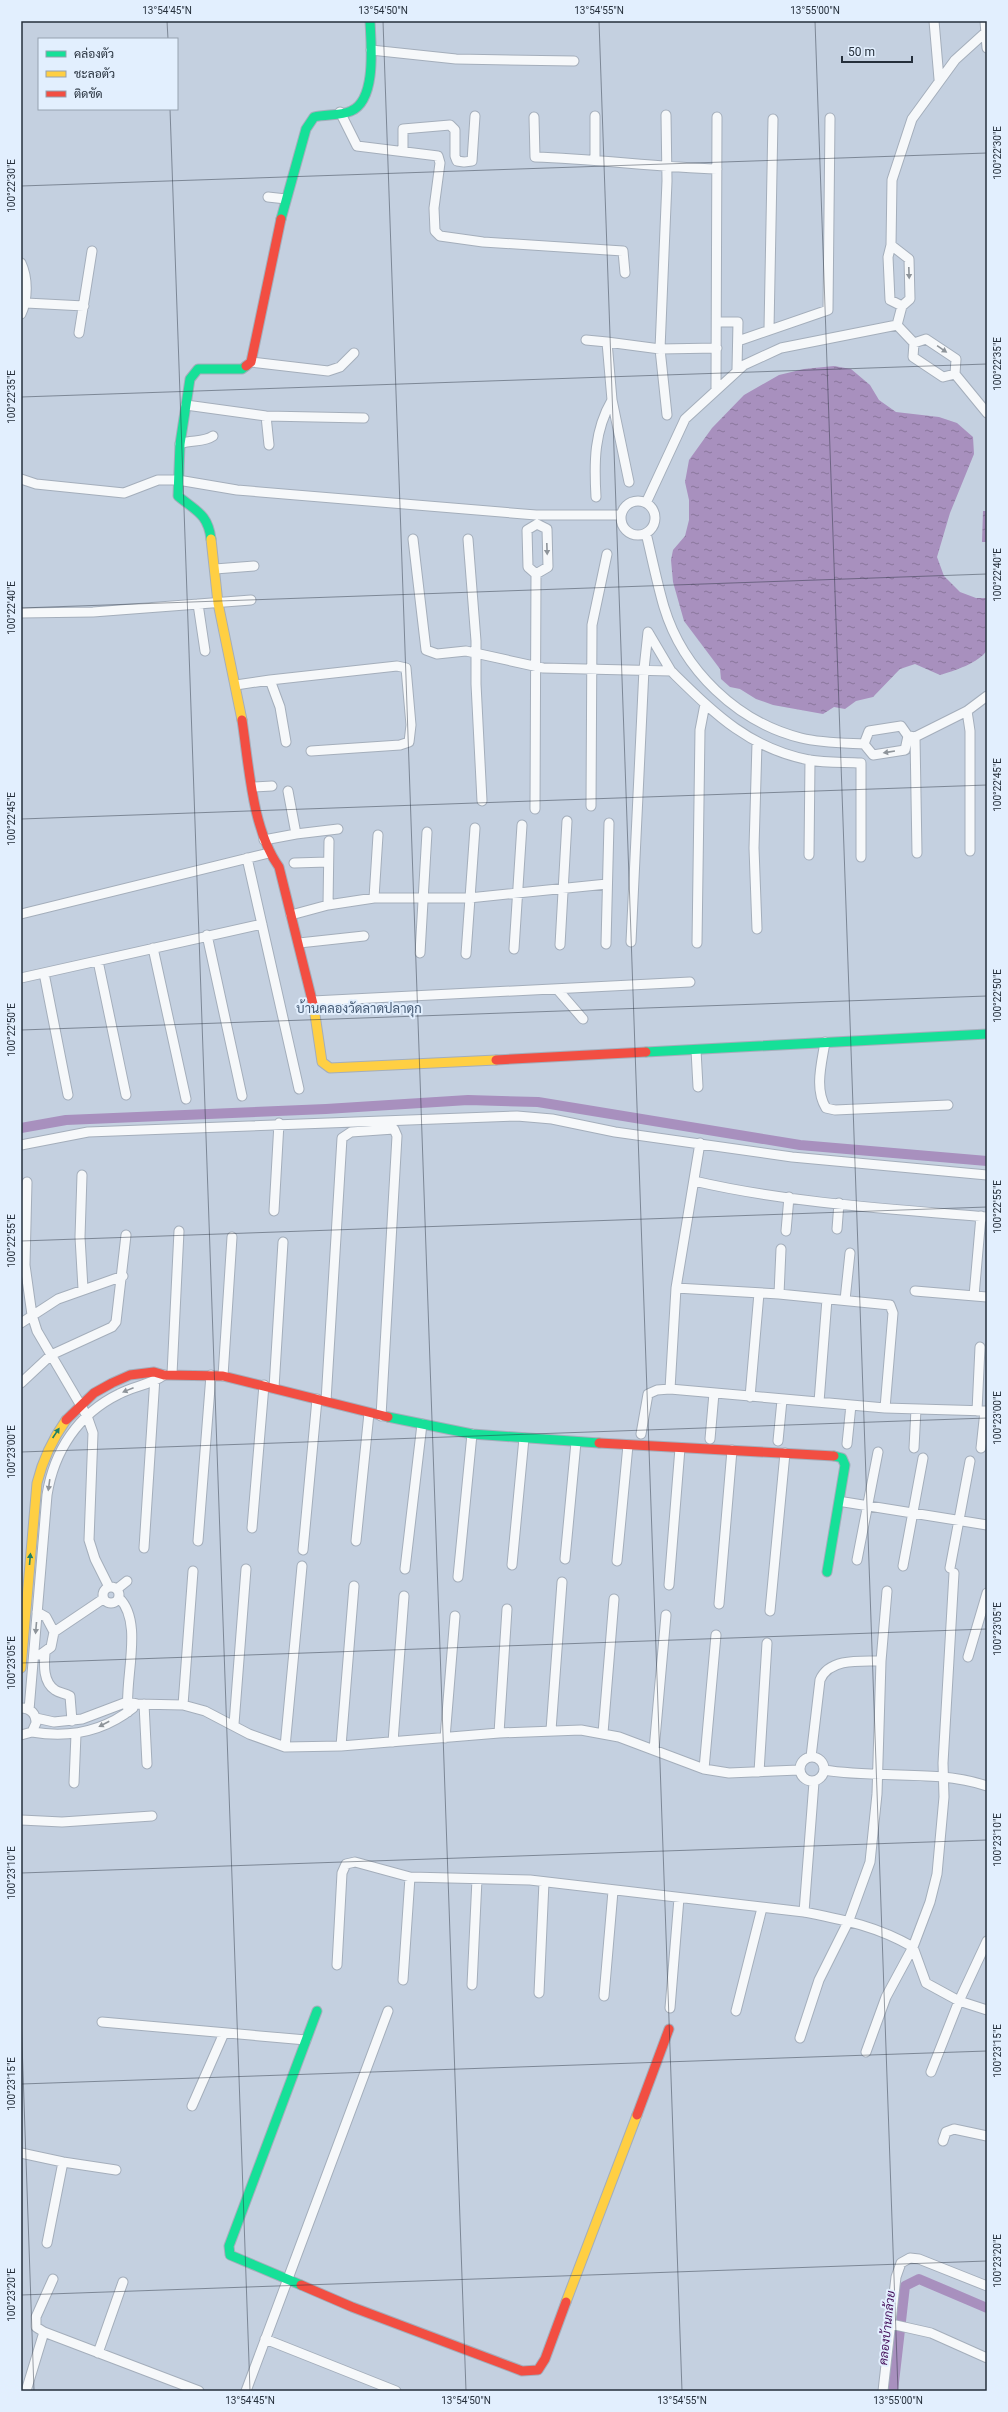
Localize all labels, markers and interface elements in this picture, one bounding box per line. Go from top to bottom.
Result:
text: 13°54'45"N [142,5,192,16]
text: 13°54'50"N [358,5,408,16]
text: 13°54'55"N [574,5,624,16]
text: 13°55'00"N [790,5,840,16]
legend [38,38,178,110]
scale bar [842,38,912,64]
text: 50 m [848,45,875,59]
text: คล่องตัว [74,47,114,61]
text: ชะลอตัว [74,67,115,81]
text: ติดขัด [74,87,103,101]
text: 100°22'30"E [992,126,1003,180]
text: 100°22'30"E [6,159,17,213]
one-way arrow [906,267,912,280]
text: 100°22'35"E [992,337,1003,391]
one-way arrow [936,345,947,353]
text: 100°22'35"E [6,370,17,424]
one-way arrow [544,543,550,556]
text: 100°22'40"E [992,548,1003,602]
text: 100°22'40"E [6,581,17,635]
one-way arrow [883,749,895,755]
text: 100°22'45"E [992,758,1003,812]
text: 100°22'45"E [6,792,17,846]
text: 100°22'50"E [992,969,1003,1023]
district label: บ้านคลองวัดลาดปลาดุก [296,999,422,1018]
text: 100°22'50"E [6,1003,17,1057]
text: 100°22'55"E [992,1180,1003,1234]
text: 100°22'55"E [6,1214,17,1268]
one-way arrow [122,1387,134,1393]
text: 100°23'00"E [992,1391,1003,1445]
text: 100°23'00"E [6,1425,17,1479]
one-way arrow [52,1428,60,1439]
one-way arrow [46,1479,52,1491]
one-way arrow [27,1553,34,1565]
text: 100°23'05"E [992,1602,1003,1656]
one-way arrow [33,1622,40,1634]
text: 100°23'05"E [6,1636,17,1690]
one-way arrow [98,1721,110,1728]
text: 100°23'10"E [992,1813,1003,1867]
text: 100°23'10"E [6,1846,17,1900]
text: 100°23'15"E [992,2024,1003,2078]
text: 100°23'15"E [6,2057,17,2111]
text: 100°23'20"E [992,2234,1003,2288]
text: 100°23'20"E [6,2268,17,2322]
water label: คลองบ้านกล้วย [876,2290,898,2366]
text: 13°54'45"N [225,2395,275,2406]
text: 13°54'50"N [441,2395,491,2406]
text: 13°54'55"N [657,2395,707,2406]
text: 13°55'00"N [873,2395,923,2406]

